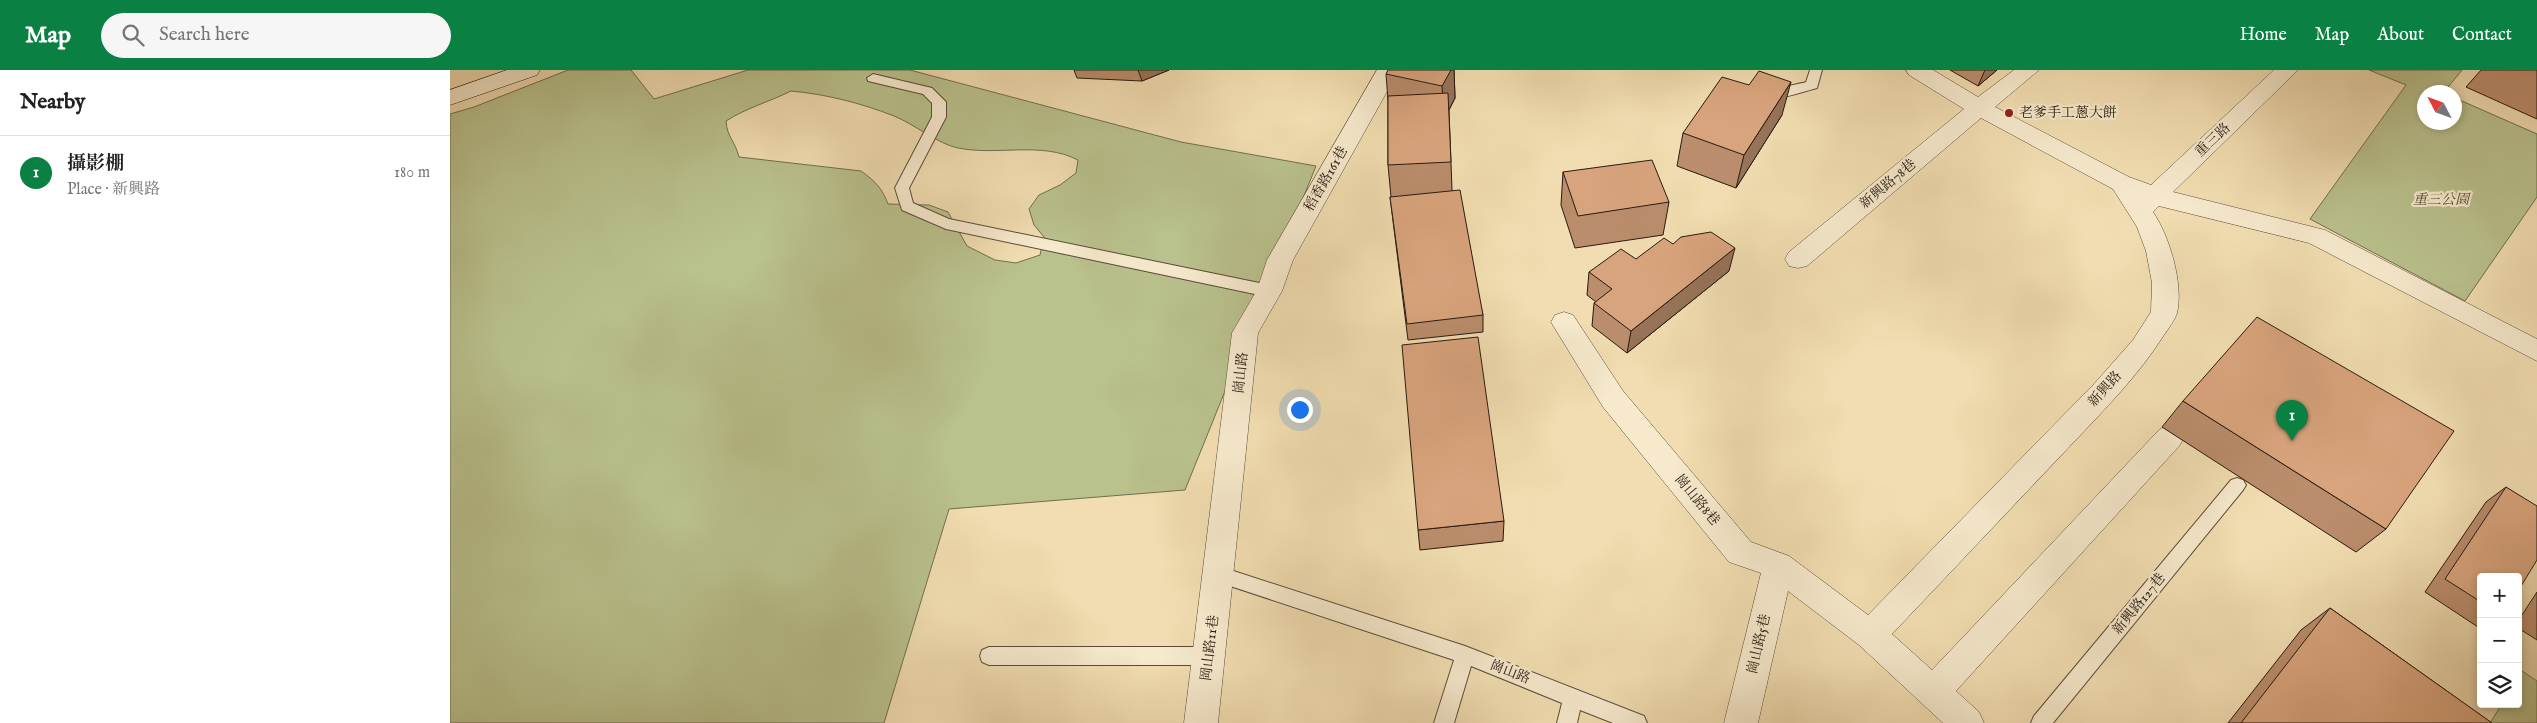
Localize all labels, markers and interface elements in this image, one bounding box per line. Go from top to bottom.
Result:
search box [101,13,451,58]
text: Map [25,20,71,51]
icon: search [119,21,147,49]
text: Search here [159,23,250,47]
text: Home [2240,24,2287,47]
text: Map [2315,24,2349,47]
text: About [2377,24,2424,47]
text: Contact [2452,24,2512,47]
north arrow [2417,85,2462,130]
text: Nearby [20,89,85,116]
place label: 老爹手工蔥大餅 [2019,104,2117,122]
marker: 老爹手工蔥大餅 [2003,107,2015,119]
street label: 重三路 [2192,119,2234,161]
street label: 稻香路161巷 [1300,143,1352,215]
text: 攝影棚 [67,152,124,176]
street label: 新興路78巷 [1856,155,1920,213]
text: 1 [33,163,39,183]
text: 180 m [394,163,430,183]
text: Place · 新興路 [67,180,160,200]
park label: 重三公園 [2413,191,2471,209]
street label: 崗山路 [1230,351,1252,395]
street label: 新興路 [2084,367,2126,411]
your location [1287,397,1313,423]
pin: 1 [2276,400,2308,441]
street label: 崗山路8巷 [1670,471,1724,529]
street label: 新興路127巷 [2109,570,2169,638]
map controls [2477,573,2522,708]
button: + [2477,573,2522,618]
street label: 崗山路5巷 [1743,612,1775,676]
street label: 岡山路11巷 [1197,614,1223,682]
button: − [2477,618,2522,663]
street label: 崗山路 [1487,656,1533,688]
button: layers [2477,663,2522,708]

